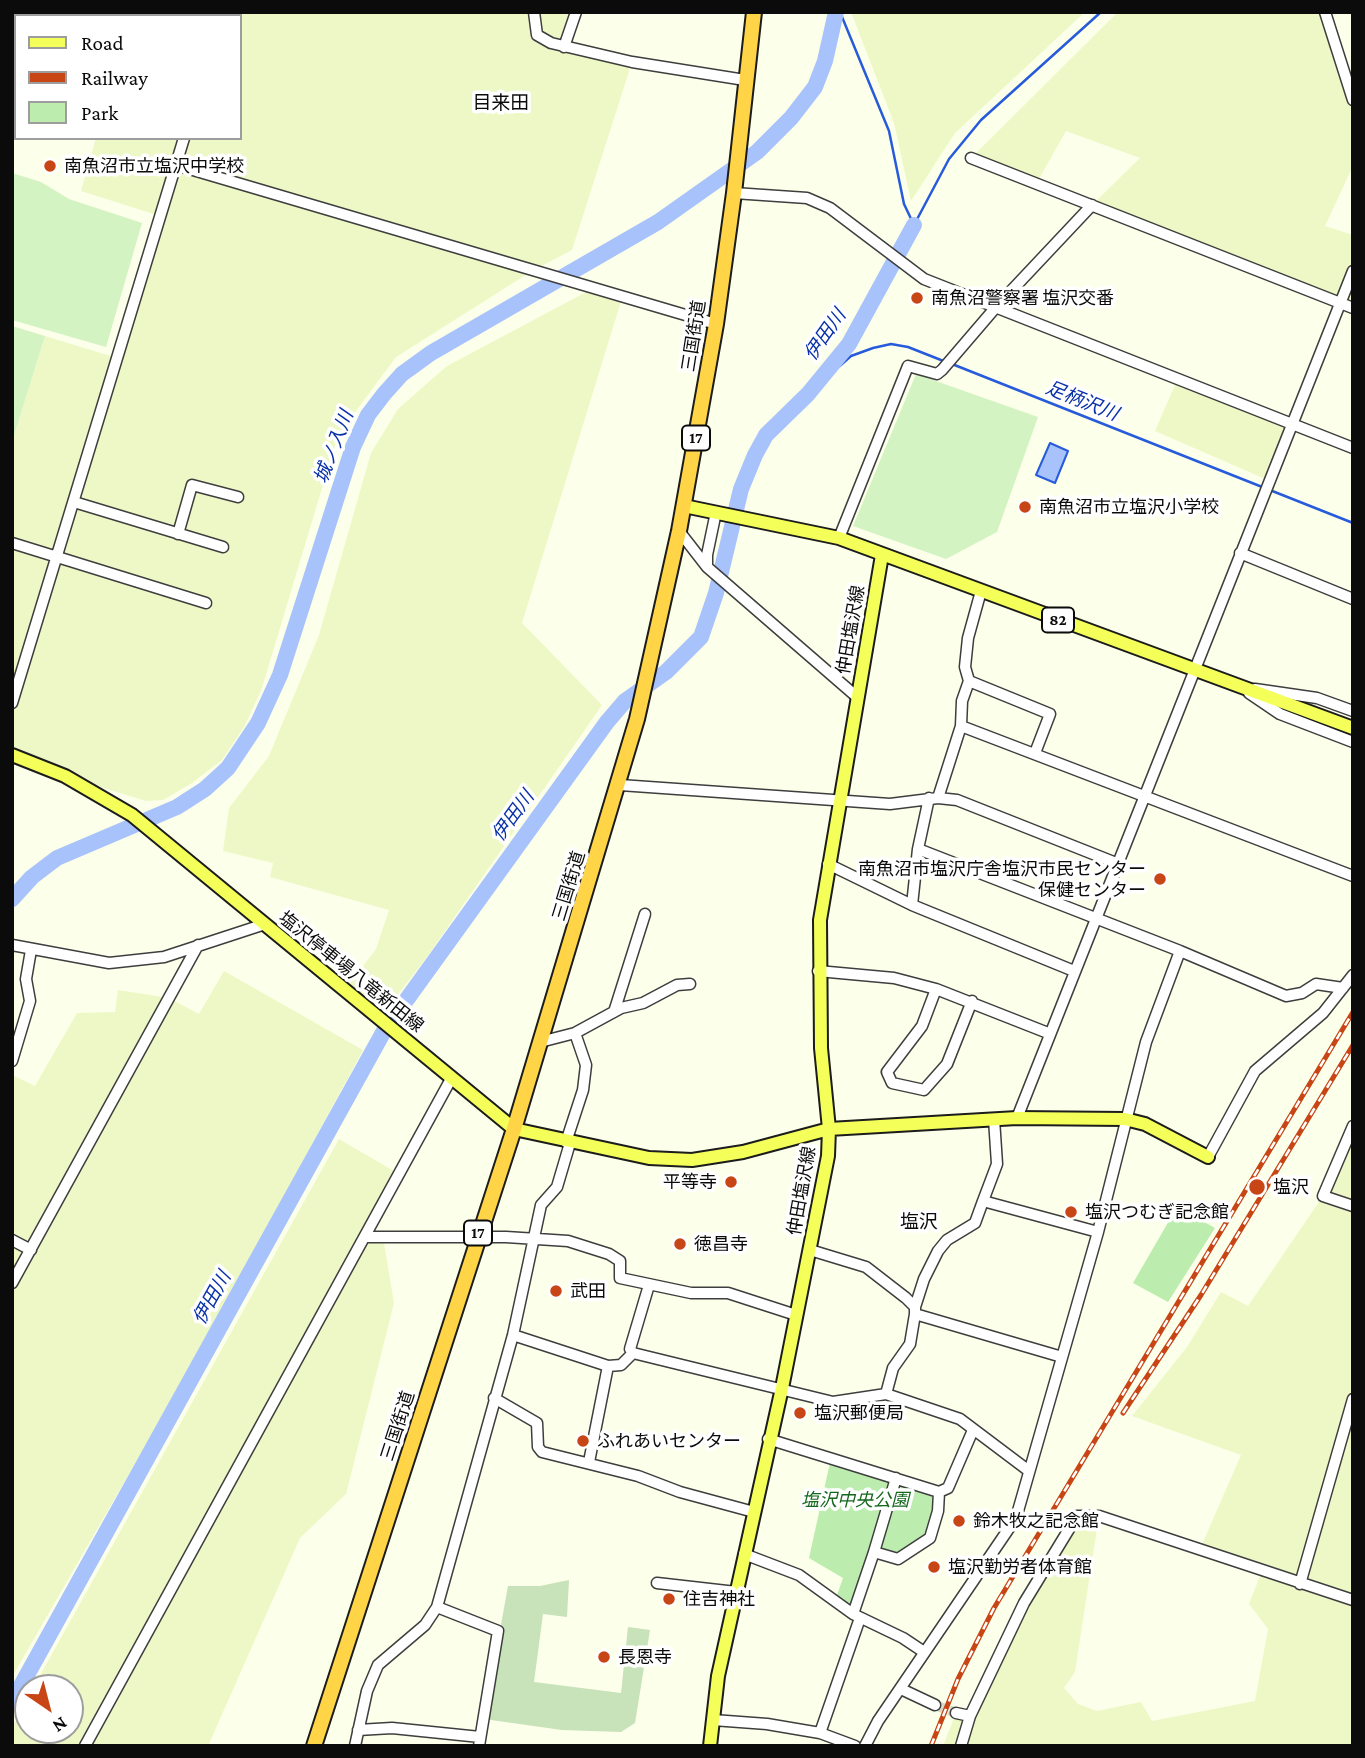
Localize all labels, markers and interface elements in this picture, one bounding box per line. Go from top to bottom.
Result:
legend [14,14,242,140]
text: Road [81,31,124,55]
text: Railway [81,66,148,90]
district label: 目来田 [473,92,529,114]
text: Park [81,101,118,125]
place label: 南魚沼市立塩沢中学校 [64,155,244,177]
marker: 南魚沼市立塩沢中学校 [42,158,58,174]
place label: 南魚沼警察署 塩沢交番 [931,287,1114,309]
marker: 南魚沼警察署 塩沢交番 [909,290,925,306]
street label: 三国街道 [678,299,710,373]
water label: 伊田川 [799,305,851,365]
water label: 足柄沢川 [1042,376,1122,426]
water label: 城ノ入川 [310,407,358,487]
road number: 17 [682,426,710,450]
place label: 南魚沼市立塩沢小学校 [1039,496,1219,518]
marker: 南魚沼市立塩沢小学校 [1017,499,1033,515]
street label: 仲田塩沢線 [833,584,869,676]
road number: 82 [1042,608,1074,632]
water label: 伊田川 [487,786,539,846]
street label: 三国街道 [548,848,590,924]
place label: 南魚沼市塩沢庁舎塩沢市民センター 保健センター [858,858,1146,900]
marker: 南魚沼市塩沢庁舎塩沢市民センター 保健センター [1152,871,1168,887]
street label: 塩沢停車場八竜新田線 [274,907,428,1037]
street label: 仲田塩沢線 [784,1145,820,1237]
place label: 平等寺 [663,1171,717,1193]
marker: 平等寺 [723,1174,739,1190]
place label: 塩沢 [1273,1176,1309,1198]
marker: 塩沢 [1247,1177,1267,1197]
place label: 塩沢つむぎ記念館 [1085,1201,1229,1223]
marker: 塩沢つむぎ記念館 [1063,1204,1079,1220]
district label: 塩沢 [900,1211,938,1233]
road number: 17 [464,1220,492,1246]
place label: 徳昌寺 [694,1233,748,1255]
marker: 徳昌寺 [672,1236,688,1252]
water label: 伊田川 [188,1268,236,1328]
place label: 武田 [570,1280,606,1302]
marker: 武田 [548,1283,564,1299]
street label: 三国街道 [377,1388,419,1464]
place label: 塩沢郵便局 [814,1402,904,1424]
marker: 塩沢郵便局 [792,1405,808,1421]
place label: ふれあいセンター [597,1430,741,1452]
marker: ふれあいセンター [575,1433,591,1449]
park label: 塩沢中央公園 [801,1489,909,1511]
place label: 鈴木牧之記念館 [973,1510,1099,1532]
marker: 鈴木牧之記念館 [951,1513,967,1529]
place label: 塩沢勤労者体育館 [948,1556,1092,1578]
marker: 塩沢勤労者体育館 [926,1559,942,1575]
place label: 住吉神社 [683,1588,755,1610]
marker: 住吉神社 [661,1591,677,1607]
place label: 長恩寺 [618,1646,672,1668]
marker: 長恩寺 [596,1649,612,1665]
north arrow [14,1674,84,1744]
text: N [49,1713,72,1737]

